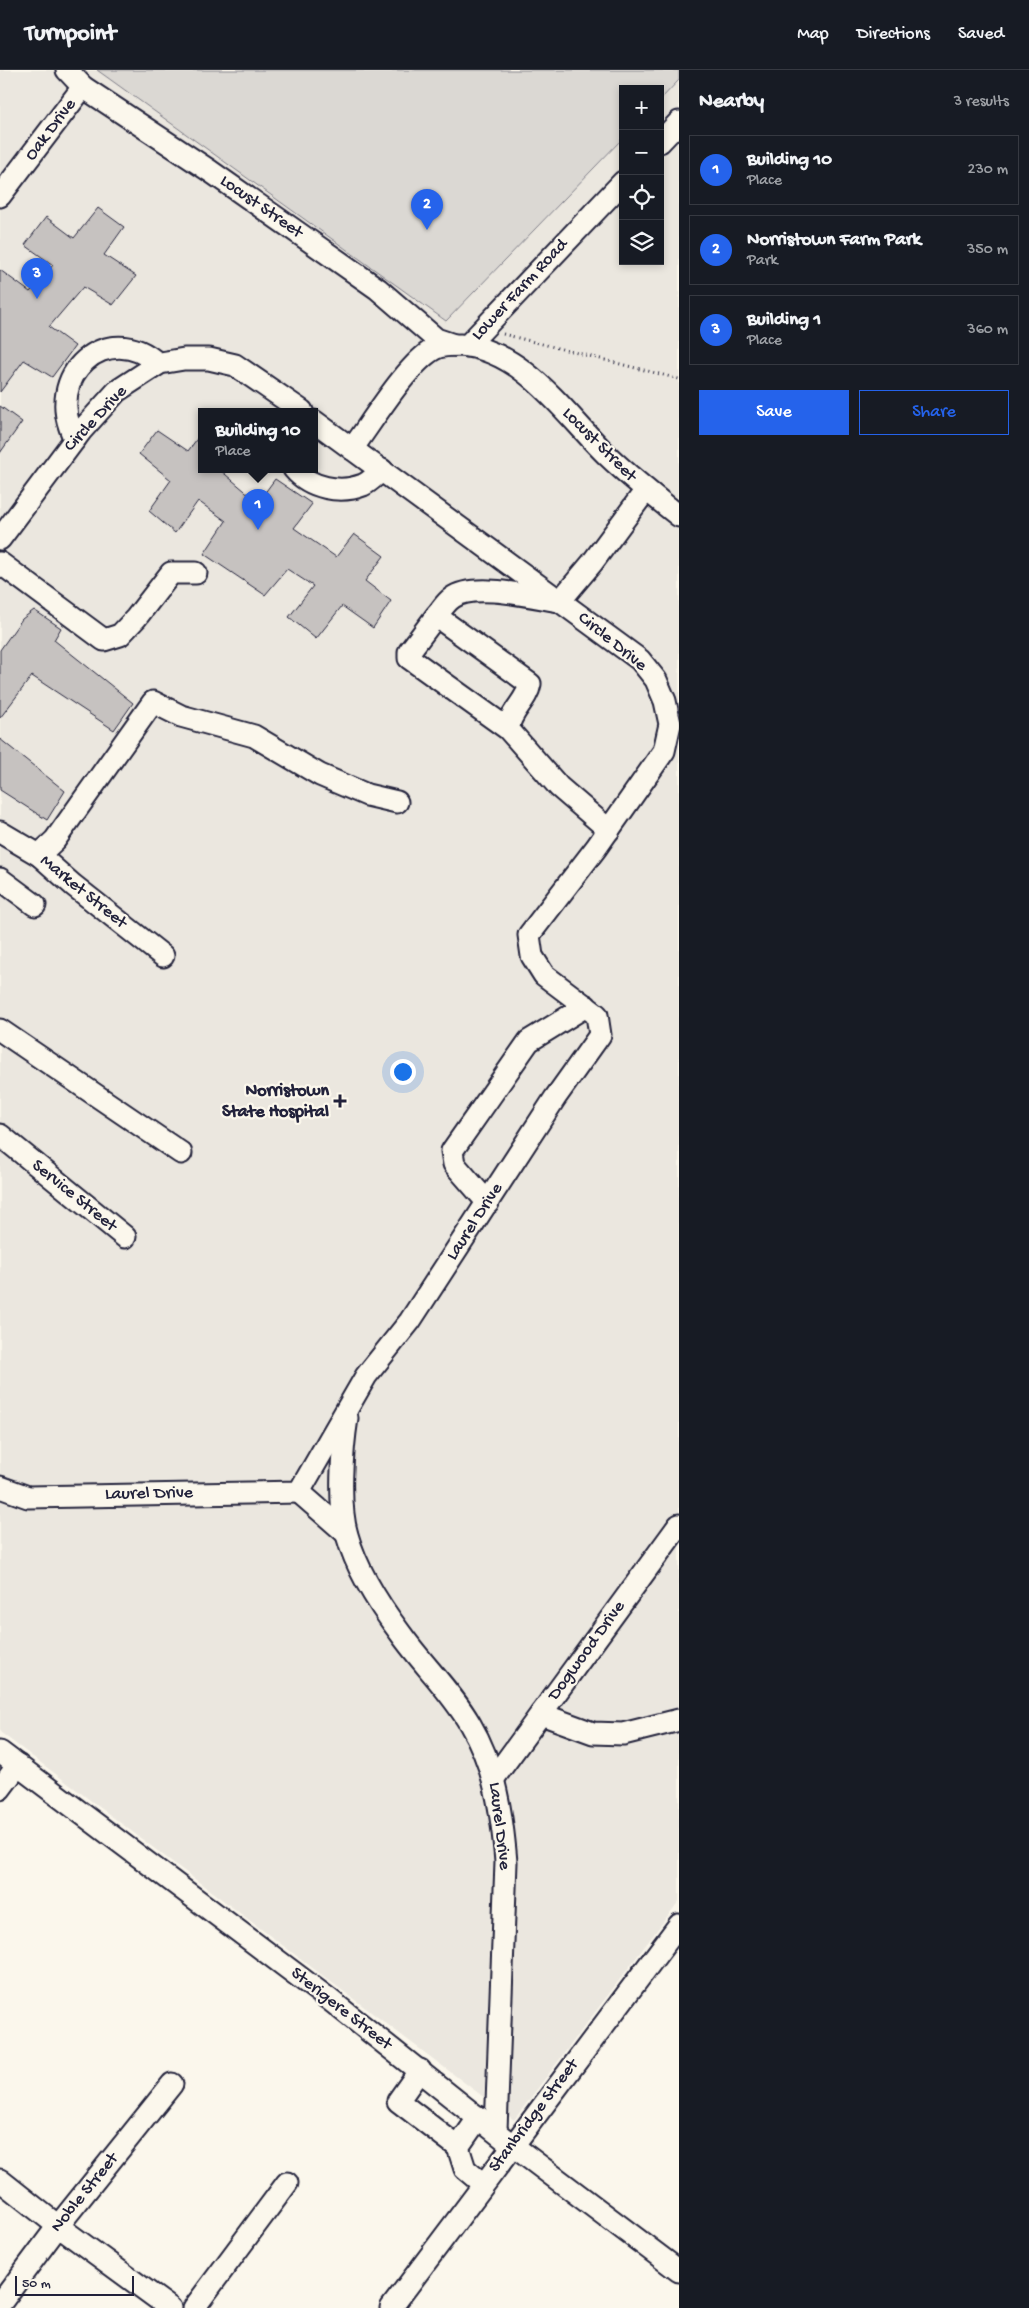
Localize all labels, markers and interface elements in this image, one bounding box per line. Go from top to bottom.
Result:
text: Turnpoint [25,20,116,49]
text: Map [797,24,829,45]
text: Directions [857,24,930,45]
text: Saved [958,24,1004,45]
map controls [619,85,664,265]
button: + [619,85,664,130]
text: Nearby [699,90,764,115]
text: 3 results [954,93,1009,112]
street label: Oak Drive [21,94,82,165]
button: − [619,130,664,175]
text: Building 10 [747,149,832,172]
text: 1 [713,161,719,180]
text: 230 m [968,161,1008,180]
street label: Locust Street [215,171,308,244]
text: Place [747,172,782,191]
button: locate [619,175,664,220]
pin: 2 [411,189,443,230]
button: layers [619,220,664,265]
text: Norristown Farm Park [747,229,921,252]
street label: Lower Farm Road [467,234,574,345]
text: 2 [712,241,720,260]
text: 350 m [967,241,1008,260]
text: Park [747,252,778,271]
pin: 3 [21,258,53,299]
text: Building 1 [747,309,821,332]
text: 3 [712,321,720,340]
text: 360 m [967,321,1008,340]
text: Place [747,332,782,351]
street label: Circle Drive [60,381,132,456]
button: Save [699,390,849,435]
button: Share [859,390,1009,435]
street label: Locust Street [557,403,642,488]
popup [198,408,318,473]
text: Building 10 [216,420,300,443]
text: Place [216,443,250,462]
pin: 1 [242,489,274,530]
street label: Circle Drive [573,608,651,677]
street label: Market Street [35,851,132,934]
your location [390,1059,416,1085]
place label: Norristown State Hospital [222,1081,329,1123]
marker: Norristown State Hospital [333,1094,347,1108]
street label: Service Street [27,1155,122,1238]
street label: Laurel Drive [442,1179,508,1265]
street label: Laurel Drive [105,1483,194,1505]
street label: Dogwood Drive [543,1597,631,1706]
street label: Laurel Drive [483,1781,515,1872]
street label: Sterigere Street [286,1963,397,2056]
street label: Stanbridge Street [485,2054,584,2177]
street label: Noble Street [47,2148,124,2237]
scale bar [15,2273,134,2296]
text: 50 m [22,2276,51,2293]

